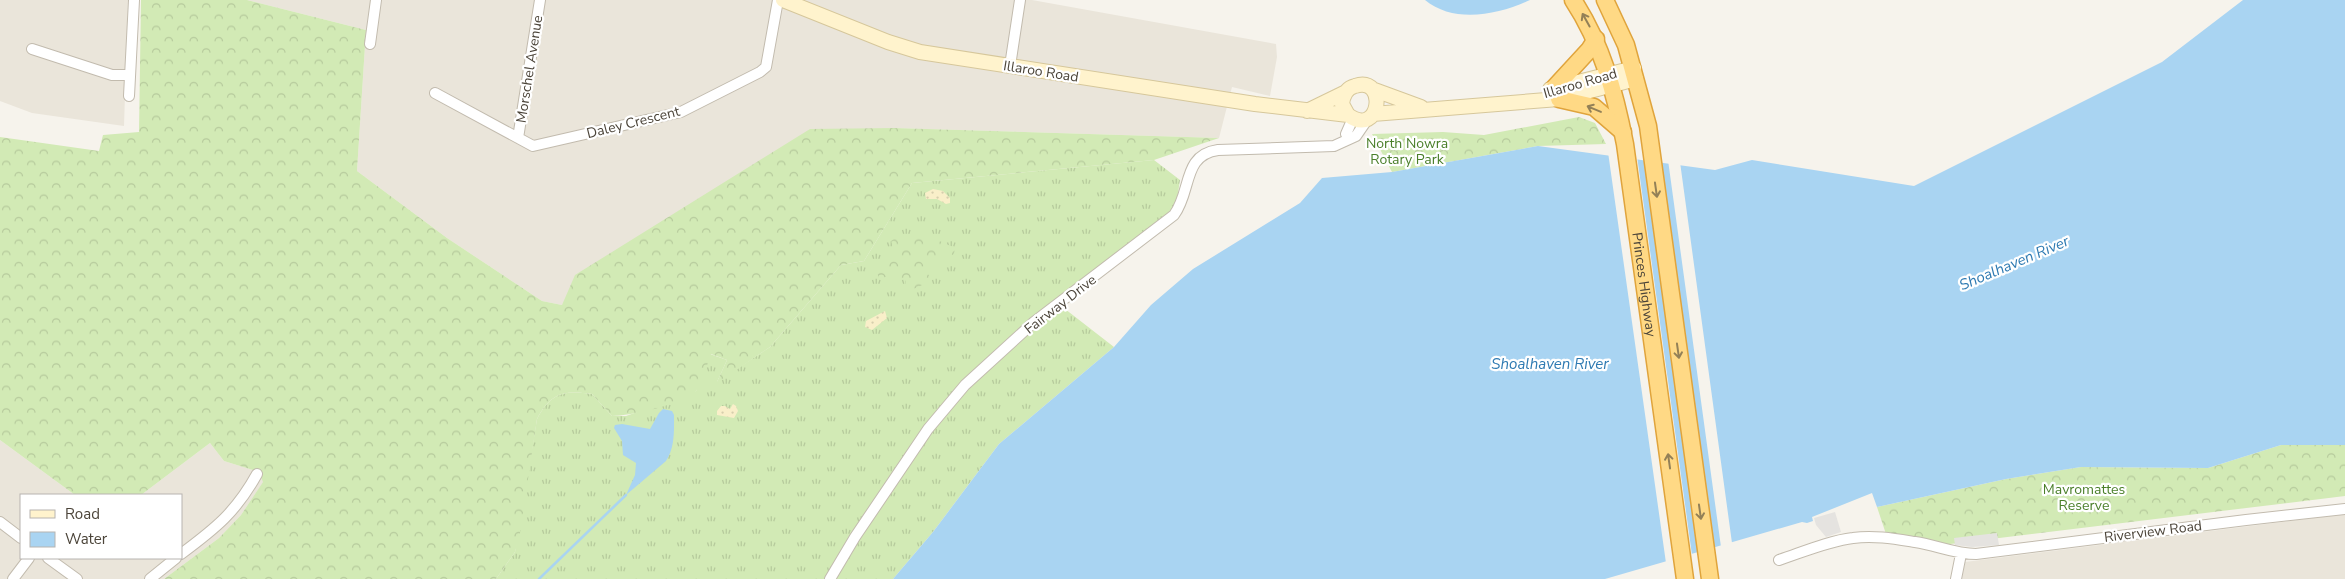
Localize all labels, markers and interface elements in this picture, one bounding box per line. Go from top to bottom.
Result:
one-way arrow [1581,13,1591,28]
street label: Morschel Avenue [512,14,547,124]
street label: Illaroo Road [1002,56,1080,87]
street label: Illaroo Road [1541,64,1619,103]
street label: Daley Crescent [585,102,682,143]
one-way arrow [1587,103,1602,113]
park label: North Nowra Rotary Park [1366,134,1448,169]
one-way arrow [1651,182,1661,198]
street label: Princes Highway [1627,231,1661,339]
water label: Shoalhaven River [1956,231,2072,295]
street label: Fairway Drive [1020,270,1100,339]
one-way arrow [1673,343,1683,359]
water label: Shoalhaven River [1491,354,1609,374]
one-way arrow [1663,454,1673,470]
park label: Mavromattes Reserve [2043,480,2125,515]
legend [20,494,182,559]
text: Road [65,504,100,524]
one-way arrow [1696,504,1706,520]
street label: Riverview Road [2103,516,2203,547]
text: Water [65,529,108,549]

